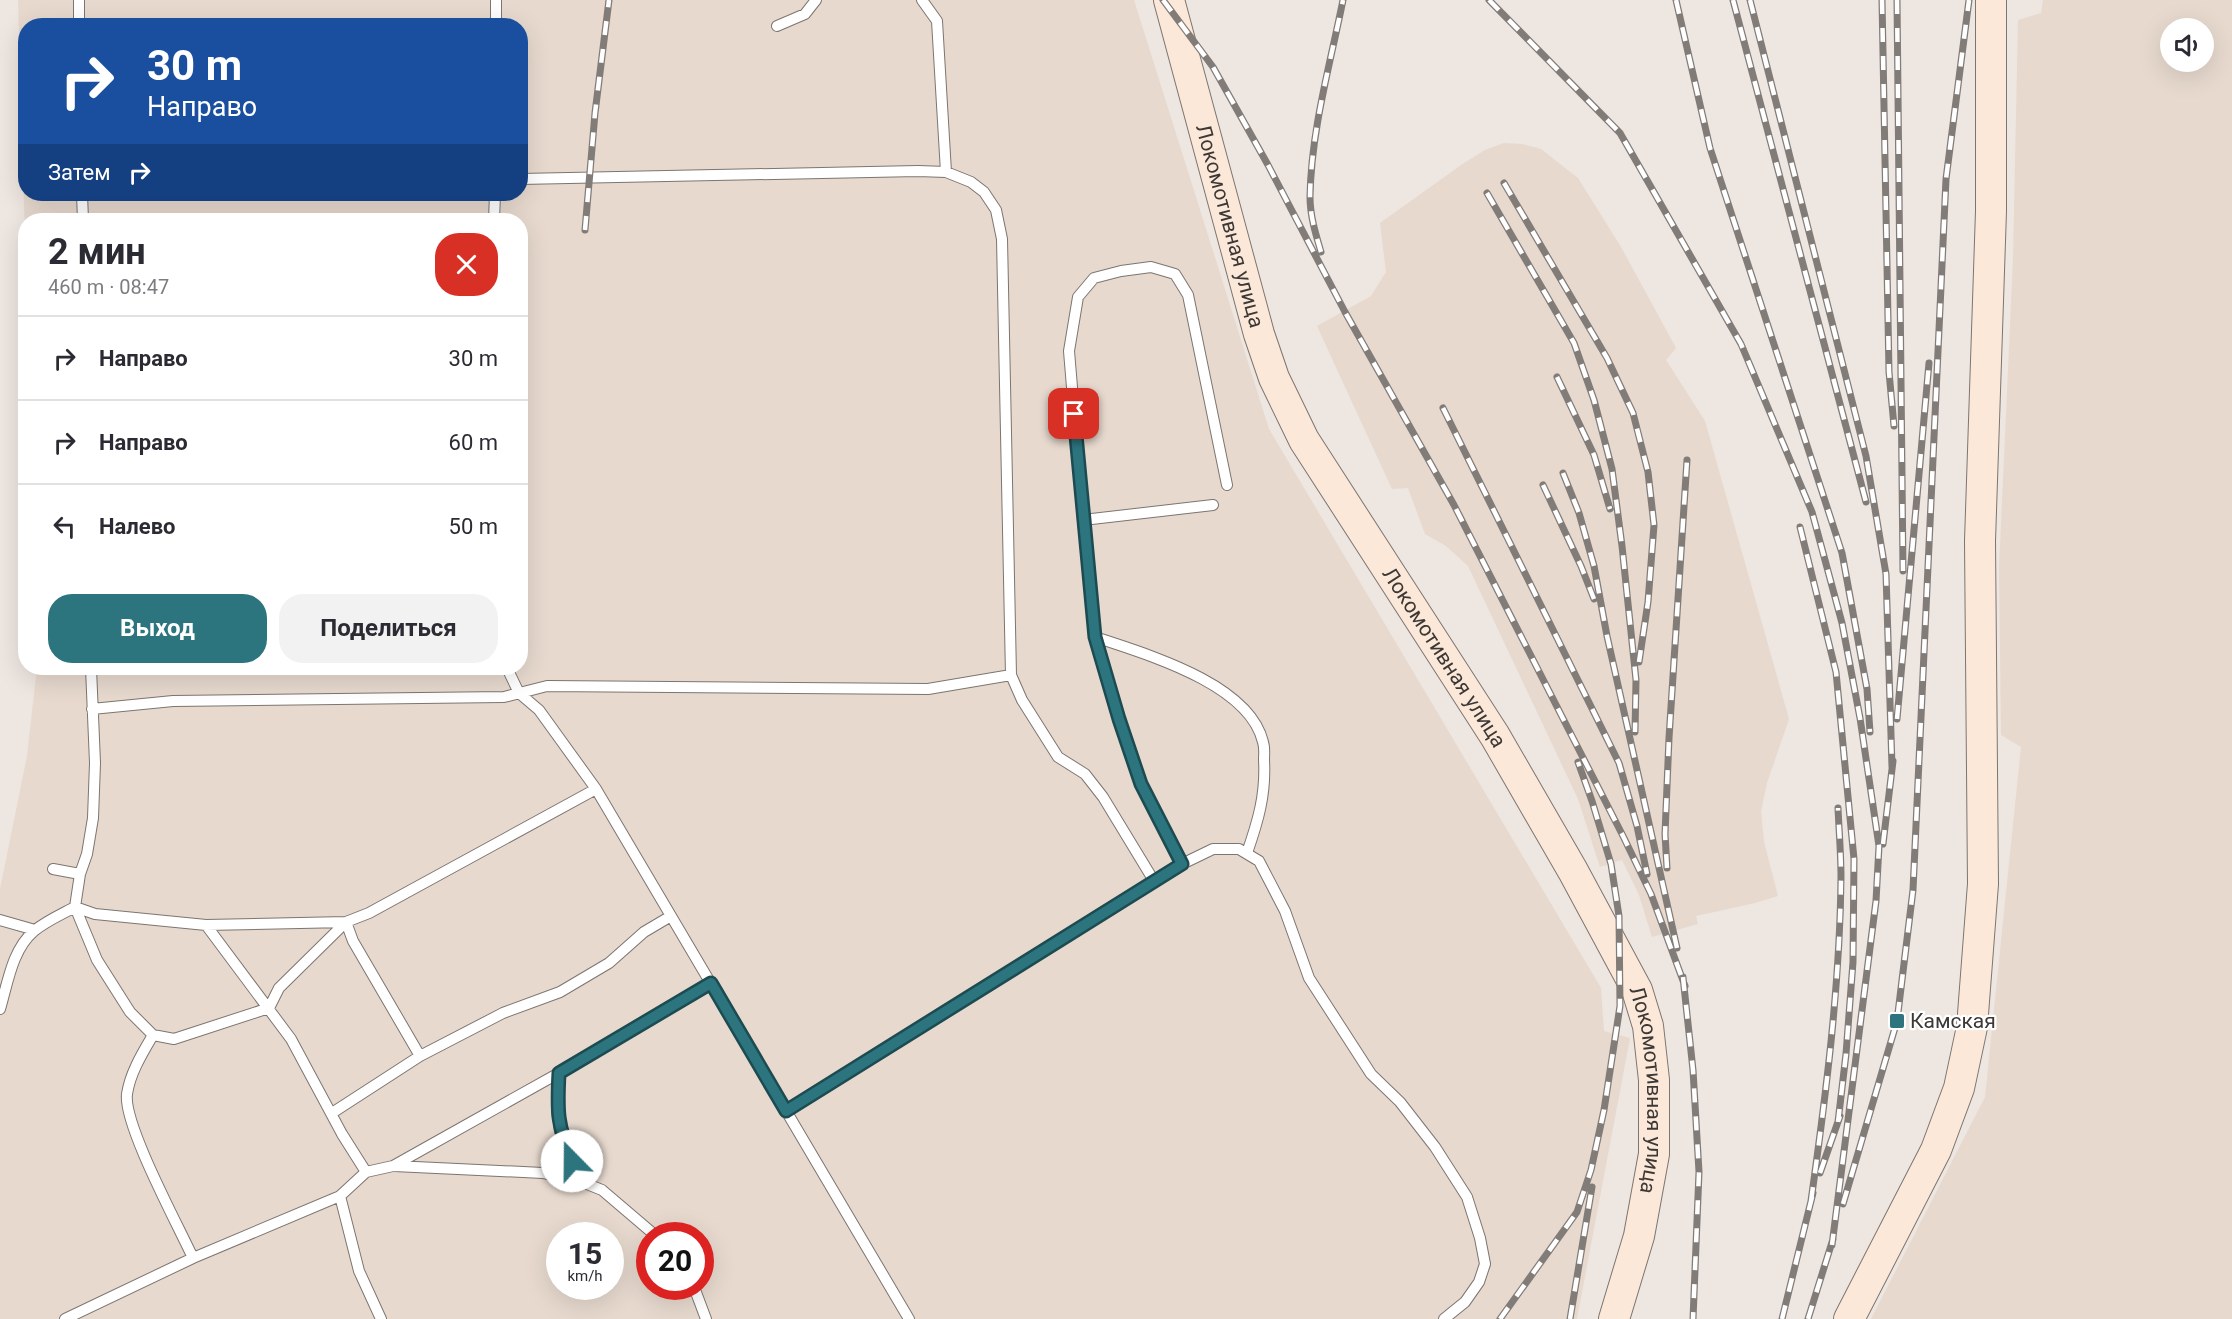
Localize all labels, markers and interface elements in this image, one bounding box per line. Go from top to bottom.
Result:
map controls [2160,18,2214,72]
button: sound [2160,18,2214,72]
text: 30 m [147,41,242,90]
icon: right [48,42,126,120]
text: Направо [147,91,257,123]
street label: Локомотивная улица [1191,122,1269,330]
icon: right [123,156,156,189]
text: Затем [48,160,111,185]
text: 2 мин [48,231,146,273]
button: close [435,233,498,296]
text: 460 m · 08:47 [48,275,169,299]
icon: right [48,342,81,375]
text: Направо [99,346,188,371]
text: 30 m [449,346,498,371]
pin [1048,388,1099,439]
icon: arrive [1057,397,1090,430]
icon: right [48,426,81,459]
text: Направо [99,430,188,455]
text: 60 m [449,430,498,455]
icon: left [48,510,81,543]
text: Налево [99,514,176,539]
text: 50 m [449,514,498,539]
street label: Локомотивная улица [1377,563,1511,752]
button: Выход [48,594,267,663]
button: Поделиться [279,594,498,663]
street label: Локомотивная улица [1625,983,1666,1196]
place label: Камская [1910,1009,1996,1033]
marker: Камская [1888,1012,1906,1030]
position arrow [540,1129,604,1193]
speed limit sign: 20 [636,1222,714,1300]
text: 15 [568,1236,602,1271]
text: km/h [567,1267,603,1285]

